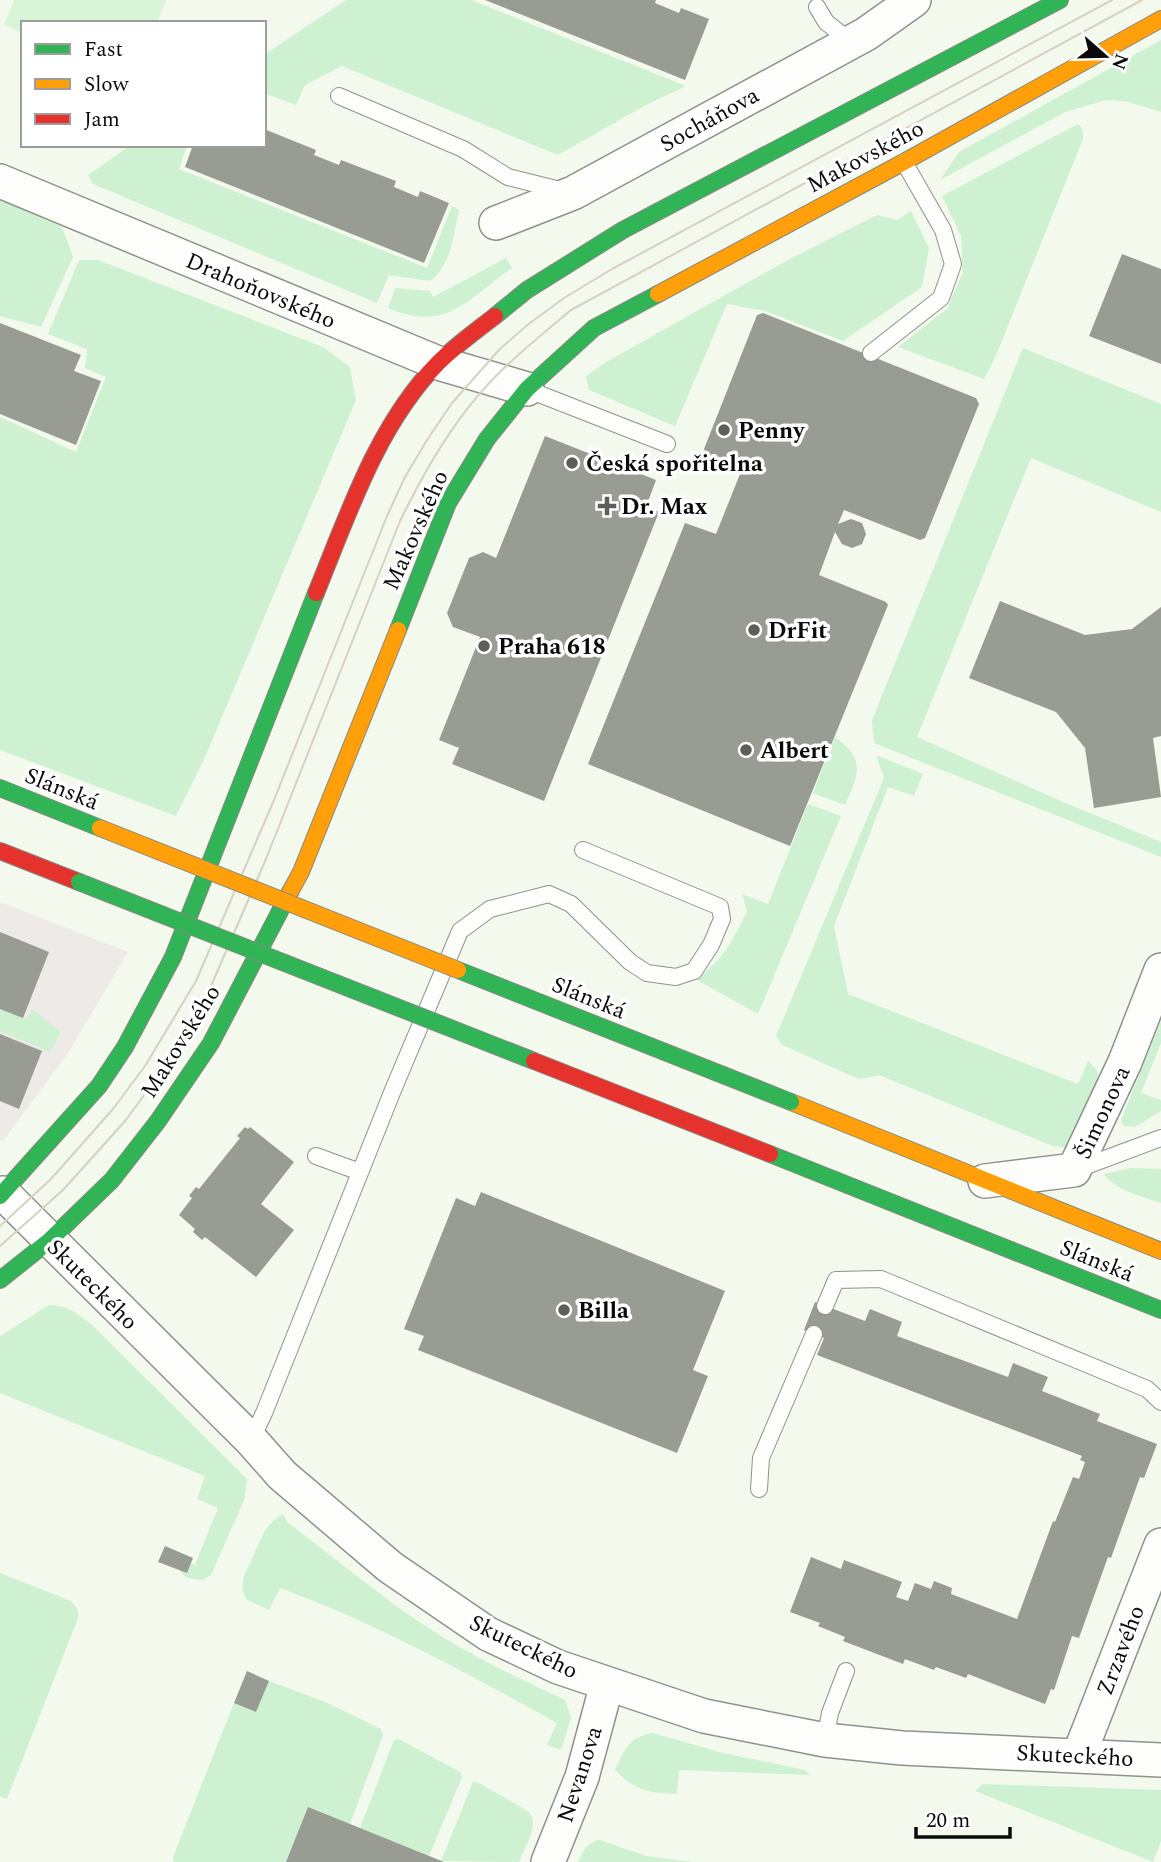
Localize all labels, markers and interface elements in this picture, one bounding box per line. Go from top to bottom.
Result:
legend [21,21,266,147]
north arrow [1070,21,1140,91]
text: Fast [84,34,123,66]
text: N [1103,49,1136,74]
text: Slow [84,69,130,101]
street label: Socháňova [654,79,766,162]
text: Jam [84,104,120,136]
street label: Makovského [801,112,931,203]
street label: Drahoňovského [180,244,341,339]
place label: Penny [738,414,805,449]
marker: Penny [716,422,732,438]
place label: Česká spořitelna [586,447,763,482]
marker: Česká spořitelna [564,455,580,471]
street label: Makovského [374,465,458,596]
place label: Dr. Max [621,490,708,525]
marker: Dr. Max [599,498,615,514]
place label: DrFit [768,614,827,649]
marker: DrFit [746,622,762,638]
place label: Praha 618 [498,630,606,665]
marker: Praha 618 [476,638,492,654]
place label: Albert [760,734,829,769]
marker: Albert [738,742,754,758]
street label: Slánská [19,759,104,820]
street label: Slánská [546,968,631,1029]
street label: Makovského [132,978,230,1105]
street label: Šimonova [1066,1060,1140,1165]
street label: Skuteckého [38,1231,146,1339]
street label: Slánská [1054,1231,1139,1292]
place label: Billa [578,1294,629,1329]
marker: Billa [556,1302,572,1318]
street label: Zrzavého [1088,1600,1155,1701]
street label: Skuteckého [463,1606,584,1689]
street label: Nevanova [548,1722,613,1827]
street label: Skuteckého [1015,1736,1134,1777]
scale bar [916,1796,1010,1840]
text: 20 m [926,1805,970,1837]

